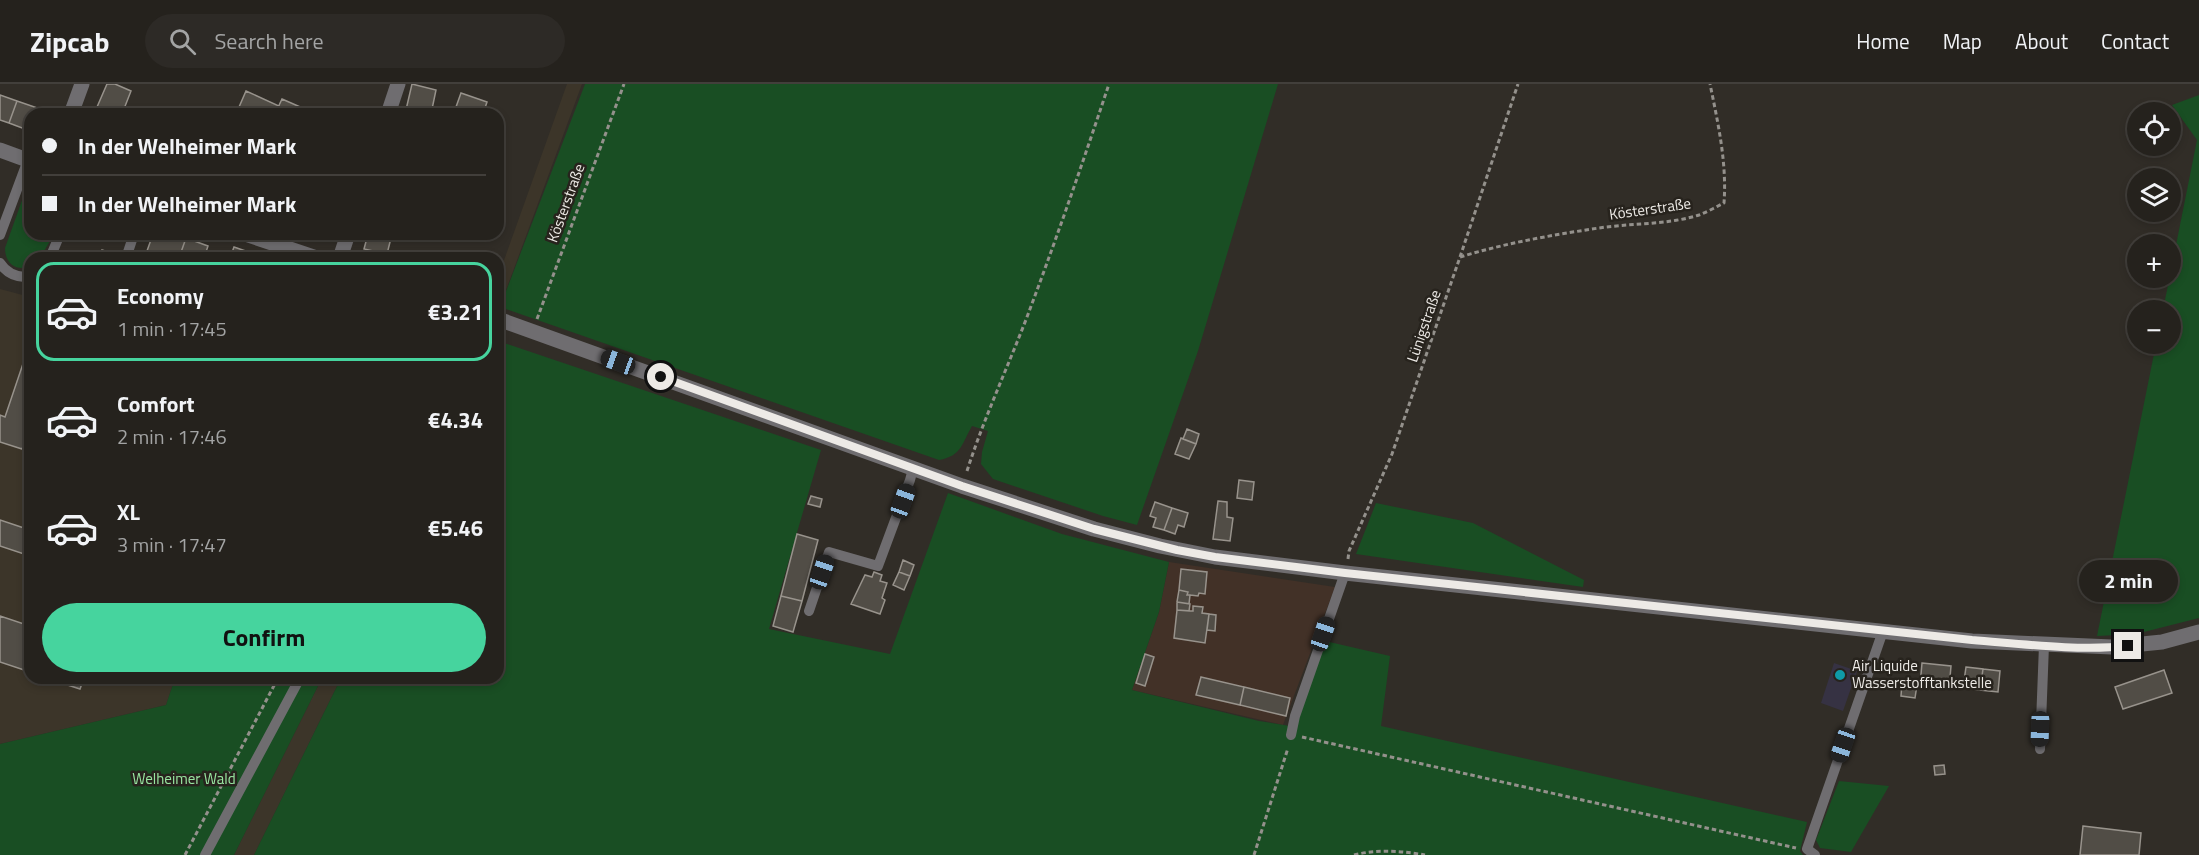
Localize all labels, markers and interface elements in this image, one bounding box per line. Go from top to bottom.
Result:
search box [145,14,565,68]
text: Zipcab [30,20,109,63]
text: Search here [214,24,324,58]
icon: search [166,25,199,58]
text: Home [1856,25,1910,57]
text: Map [1943,25,1982,57]
text: About [2015,25,2068,57]
text: Contact [2101,25,2169,57]
map controls [2127,102,2181,354]
button: locate [2127,102,2181,156]
text: In der Welheimer Mark [78,129,296,163]
street label: Kösterstraße [541,160,590,245]
button: layers [2127,168,2181,222]
text: In der Welheimer Mark [78,187,296,221]
street label: Kösterstraße [1608,191,1692,226]
button: + [2127,234,2181,288]
text: Economy [117,279,204,313]
icon: car [45,285,99,339]
street label: Lünigstraße [1400,287,1447,365]
text: €3.21 [428,295,483,329]
button: − [2127,300,2181,354]
text: 1 min · 17:45 [117,313,227,344]
car [598,347,638,377]
route start [647,363,674,390]
text: Comfort [117,387,195,421]
icon: car [45,393,99,447]
text: €4.34 [428,403,483,437]
text: 2 min · 17:46 [117,421,227,452]
car [888,481,918,521]
text: XL [117,495,140,529]
icon: car [45,501,99,555]
text: €5.46 [428,511,483,545]
text: 3 min · 17:47 [117,529,227,560]
car [808,552,836,592]
callout: 2 min [2078,559,2178,601]
text: 2 min [2104,565,2153,596]
button: Confirm [42,603,486,672]
car [1309,614,1337,654]
route end [2114,632,2141,659]
place label: Air Liquide Wasserstofftankstelle [1852,654,1992,694]
marker: Air Liquide Wasserstofftankstelle [1833,668,1847,682]
car [2030,711,2050,747]
car [1829,725,1857,765]
park label: Welheimer Wald [132,767,236,790]

